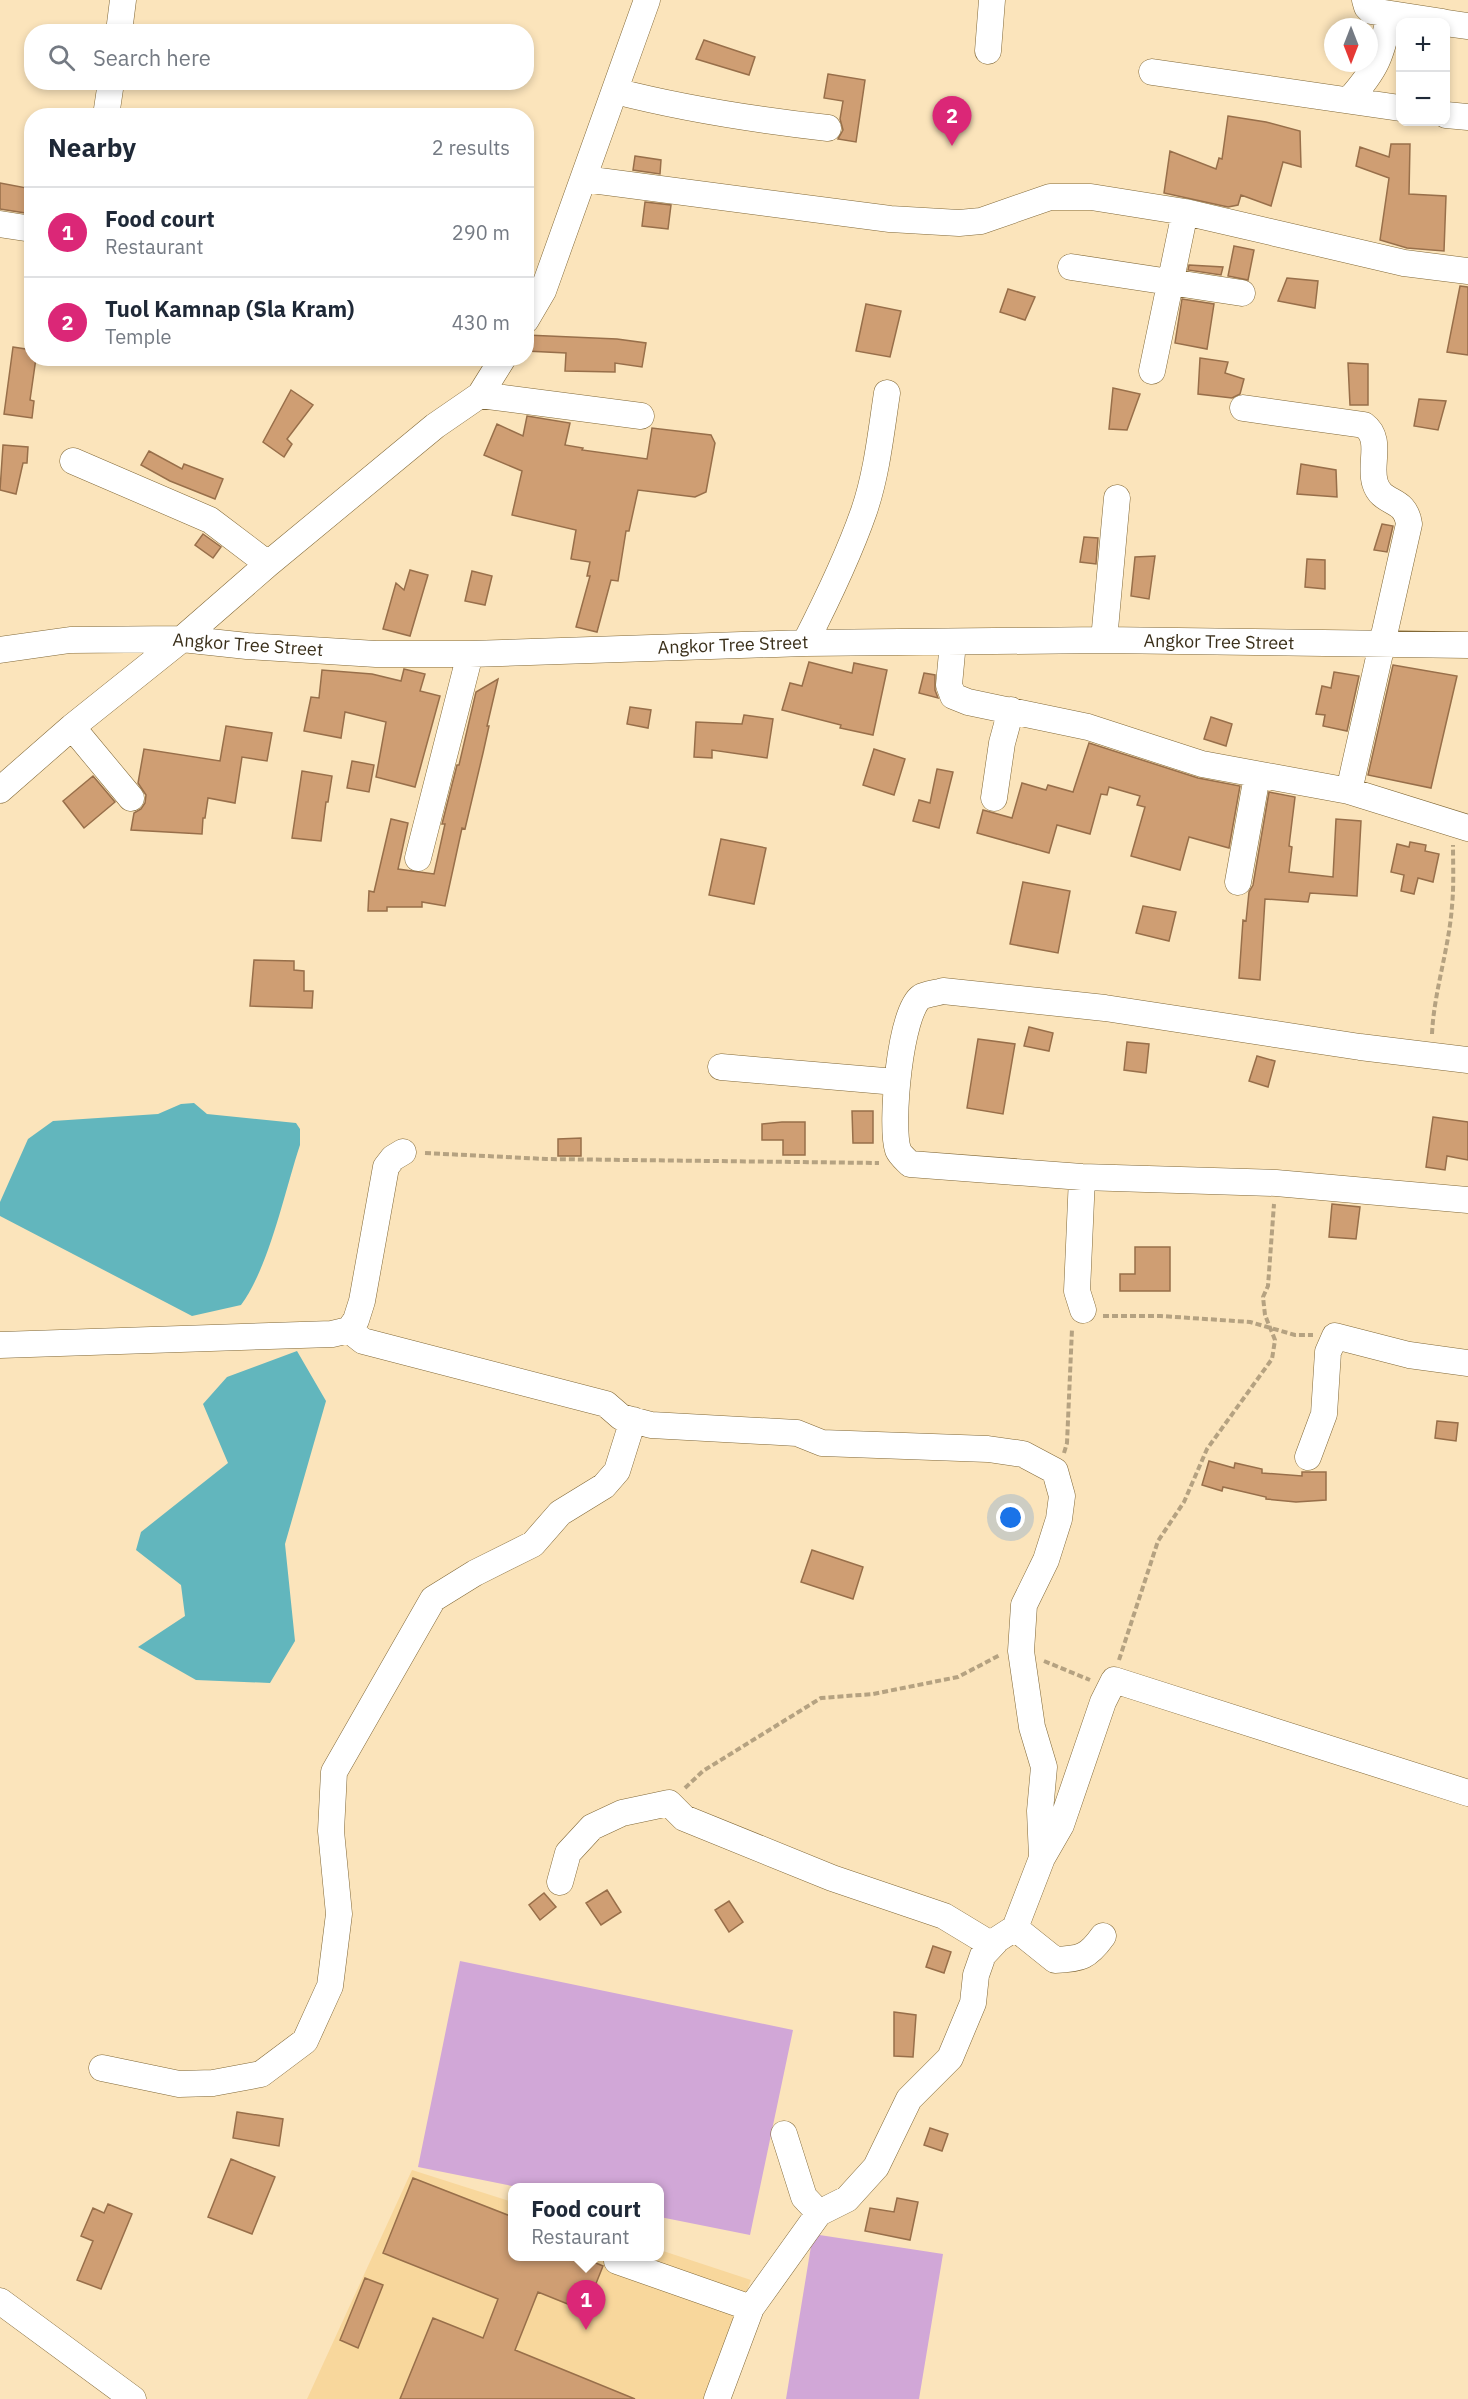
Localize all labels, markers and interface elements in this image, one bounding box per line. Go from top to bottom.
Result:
north arrow [1324,18,1378,72]
map controls [1396,18,1450,126]
button: + [1396,18,1450,72]
search box [24,24,534,90]
icon: search [45,41,78,74]
text: Search here [93,43,211,72]
button: − [1396,72,1450,126]
pin: 2 [932,96,972,146]
text: Nearby [48,130,136,164]
text: 2 results [432,134,510,161]
text: Food court [105,204,215,233]
text: 1 [62,219,74,246]
text: 290 m [452,219,510,246]
text: Restaurant [105,233,203,260]
text: Tuol Kamnap (Sla Kram) [105,294,355,323]
text: 2 [62,309,74,336]
text: 430 m [452,309,510,336]
text: Temple [105,323,172,350]
street label: Angkor Tree Street [172,628,324,661]
street label: Angkor Tree Street [1143,629,1295,654]
street label: Angkor Tree Street [657,630,809,659]
your location [996,1503,1025,1532]
popup [508,2183,664,2261]
text: Food court [531,2194,641,2223]
text: Restaurant [531,2223,630,2250]
pin: 1 [566,2280,606,2330]

